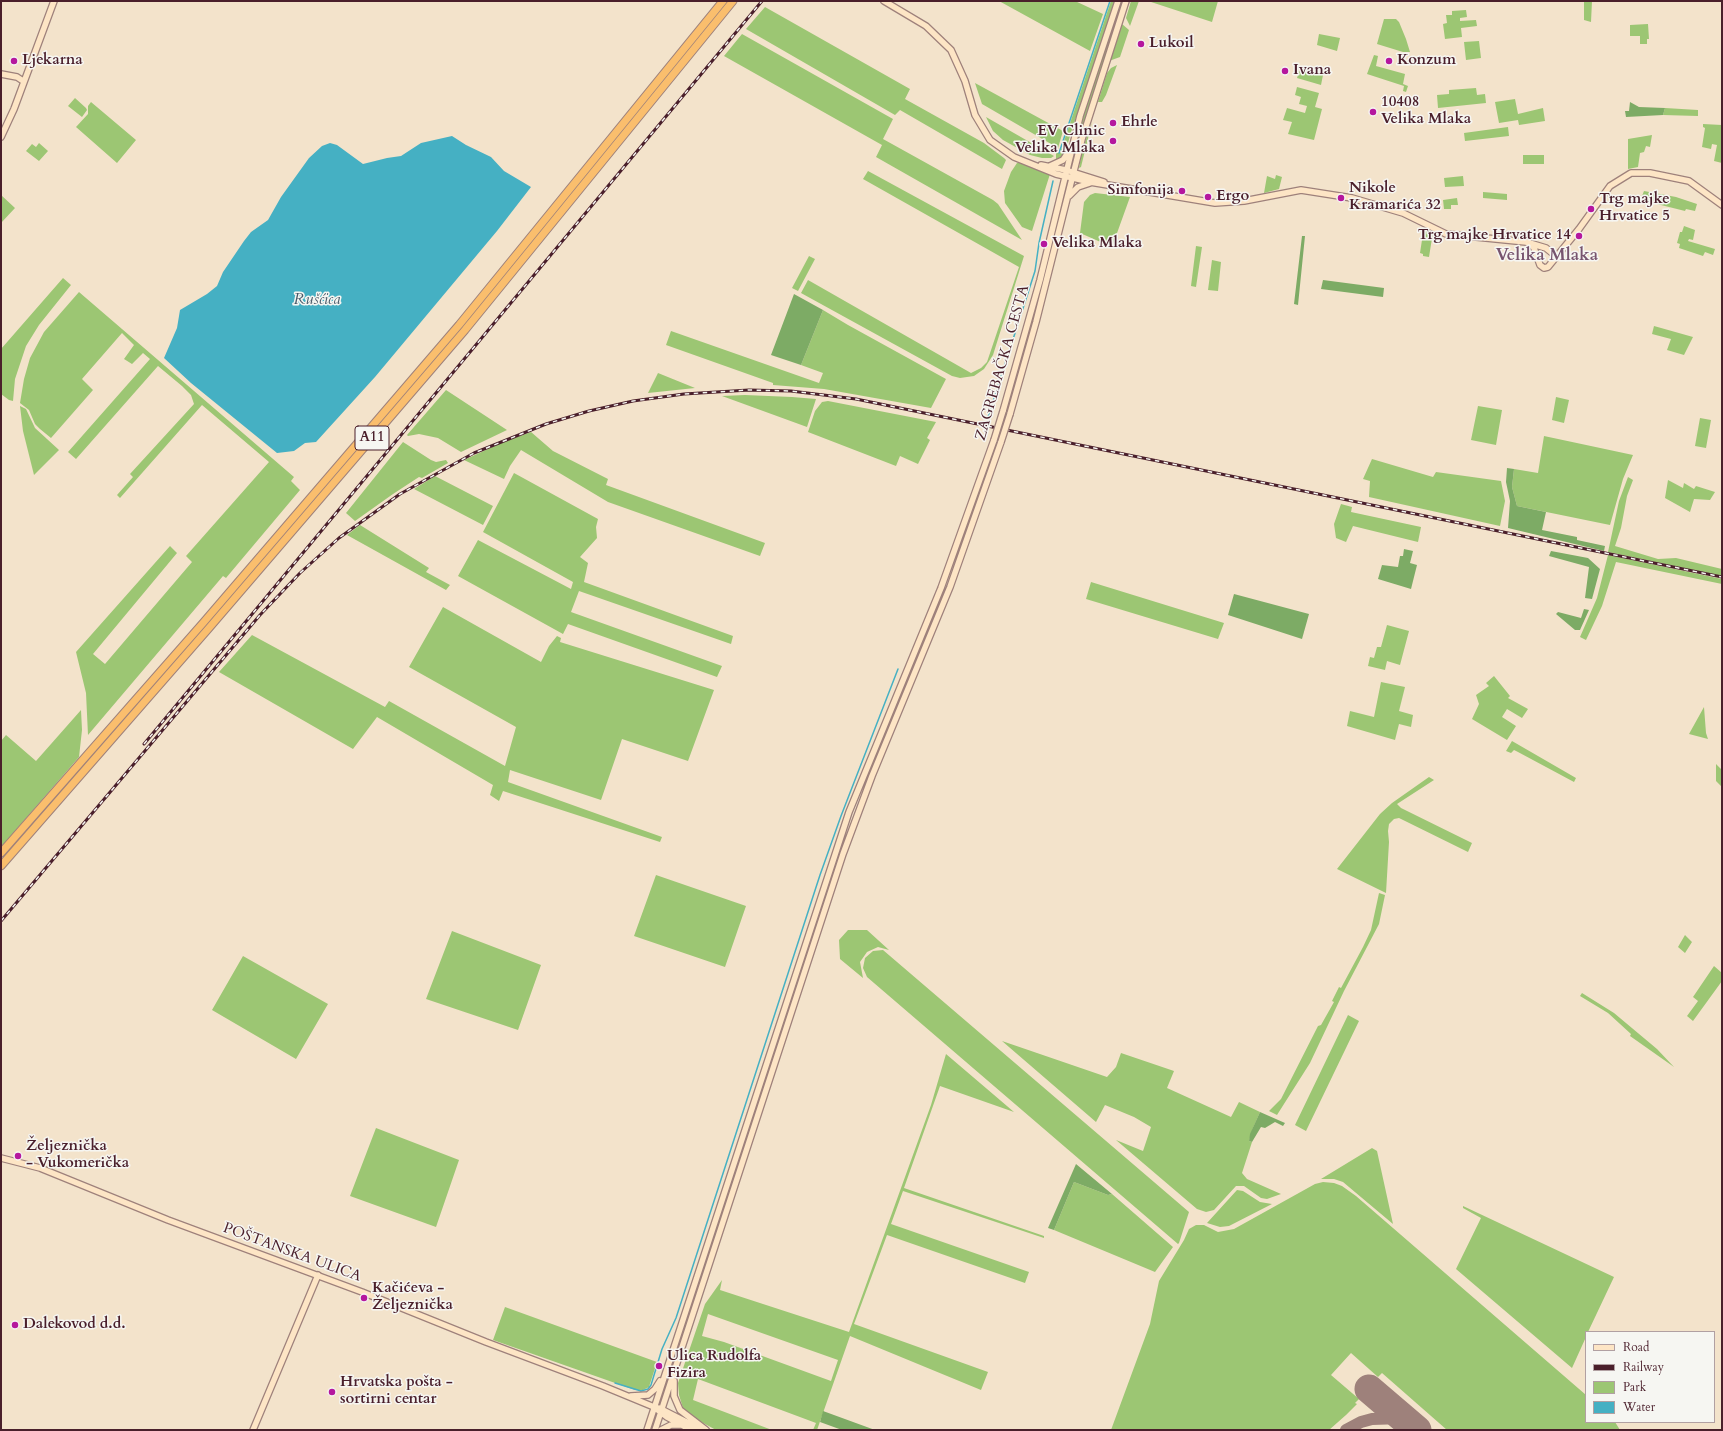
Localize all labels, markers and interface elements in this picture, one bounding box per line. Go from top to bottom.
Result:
place label: Lukoil [1149,35,1194,53]
marker: Lukoil [1136,39,1146,49]
place label: Ljekarna [22,52,83,70]
place label: Konzum [1397,52,1456,70]
marker: Ljekarna [9,56,19,66]
marker: Konzum [1384,56,1394,66]
place label: Ivana [1293,62,1331,80]
marker: Ivana [1280,66,1290,76]
place label: 10408 Velika Mlaka [1381,94,1471,129]
marker: 10408 Velika Mlaka [1368,107,1378,117]
place label: Ehrle [1121,114,1158,132]
marker: Ehrle [1108,118,1118,128]
place label: EV Clinic Velika Mlaka [1015,123,1105,158]
marker: EV Clinic Velika Mlaka [1108,136,1118,146]
place label: Nikole Kramarića 32 [1349,180,1441,215]
place label: Simfonija [1108,182,1174,200]
marker: Simfonija [1177,186,1187,196]
place label: Ergo [1216,188,1249,206]
place label: Trg majke Hrvatice 5 [1599,191,1670,226]
marker: Ergo [1203,192,1213,202]
marker: Nikole Kramarića 32 [1336,193,1346,203]
marker: Trg majke Hrvatice 5 [1586,204,1596,214]
place label: Trg majke Hrvatice 14 [1418,227,1571,245]
marker: Trg majke Hrvatice 14 [1574,231,1584,241]
place label: Velika Mlaka [1052,235,1142,253]
marker: Velika Mlaka [1039,239,1049,249]
district label: Velika Mlaka [1496,246,1598,266]
street label: ZAGREBAČKA CESTA [972,283,1034,443]
water label: Rušćica [294,290,340,310]
road number: A11 [355,426,389,450]
place label: Željeznička - Vukomerička [26,1138,129,1173]
marker: Željeznička - Vukomerička [13,1151,23,1161]
street label: POŠTANSKA ULICA [220,1220,364,1286]
place label: Kačićeva - Željeznička [372,1280,453,1315]
marker: Kačićeva - Željeznička [359,1293,369,1303]
place label: Dalekovod d.d. [23,1316,126,1334]
marker: Dalekovod d.d. [10,1320,20,1330]
legend [1585,1331,1715,1423]
text: Road [1623,1339,1649,1355]
place label: Ulica Rudolfa Fizira [667,1348,761,1383]
text: Railway [1623,1359,1664,1375]
marker: Ulica Rudolfa Fizira [654,1361,664,1371]
place label: Hrvatska pošta - sortirni centar [340,1374,453,1409]
text: Park [1623,1379,1646,1395]
marker: Hrvatska pošta - sortirni centar [327,1387,337,1397]
text: Water [1623,1399,1655,1415]

